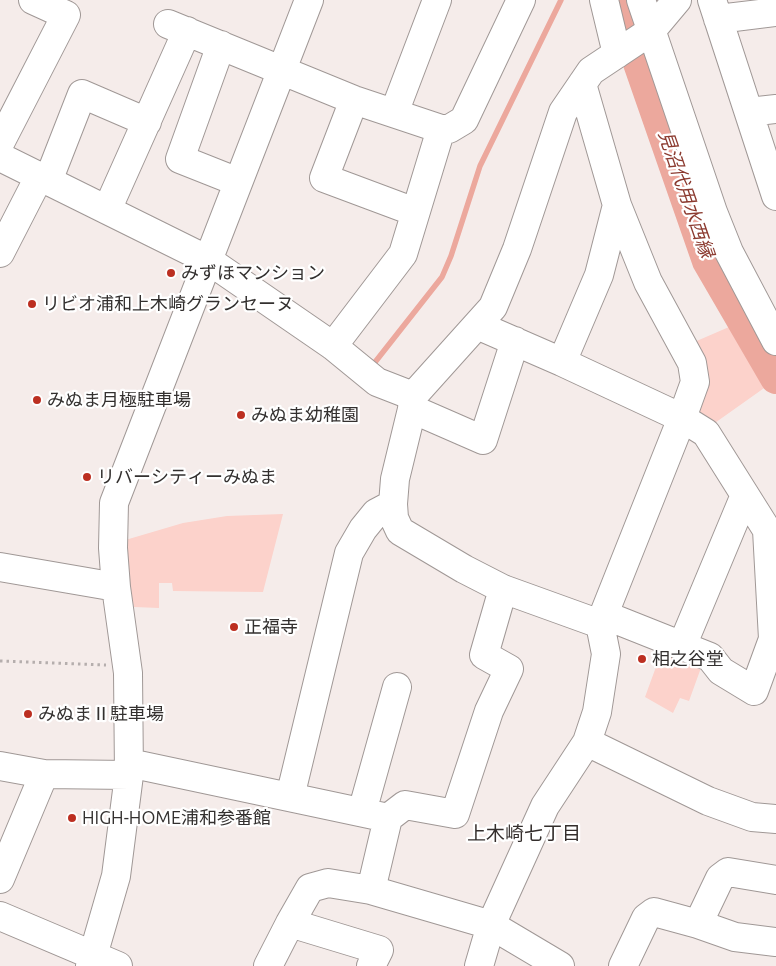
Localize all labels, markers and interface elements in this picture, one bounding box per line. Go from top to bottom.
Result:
water label: 見沼代用水西縁 [654,127,718,261]
place label: みずほマンション [181,262,325,284]
marker: みずほマンション [165,267,177,279]
place label: リビオ浦和上木崎グランセーヌ [42,293,294,315]
marker: リビオ浦和上木崎グランセーヌ [26,298,38,310]
place label: みぬま月極駐車場 [47,389,191,411]
marker: みぬま月極駐車場 [31,394,43,406]
place label: みぬま幼稚園 [251,404,359,426]
marker: みぬま幼稚園 [235,409,247,421]
place label: リバーシティーみぬま [97,466,277,488]
marker: リバーシティーみぬま [81,471,93,483]
place label: 正福寺 [244,616,298,638]
marker: 正福寺 [228,621,240,633]
place label: 相之谷堂 [652,648,724,670]
marker: 相之谷堂 [636,653,648,665]
place label: みぬまⅡ駐車場 [38,703,164,725]
marker: みぬまⅡ駐車場 [22,708,34,720]
place label: HIGH-HOME浦和参番館 [82,807,271,829]
marker: HIGH-HOME浦和参番館 [66,812,78,824]
district label: 上木崎七丁目 [467,823,581,845]

